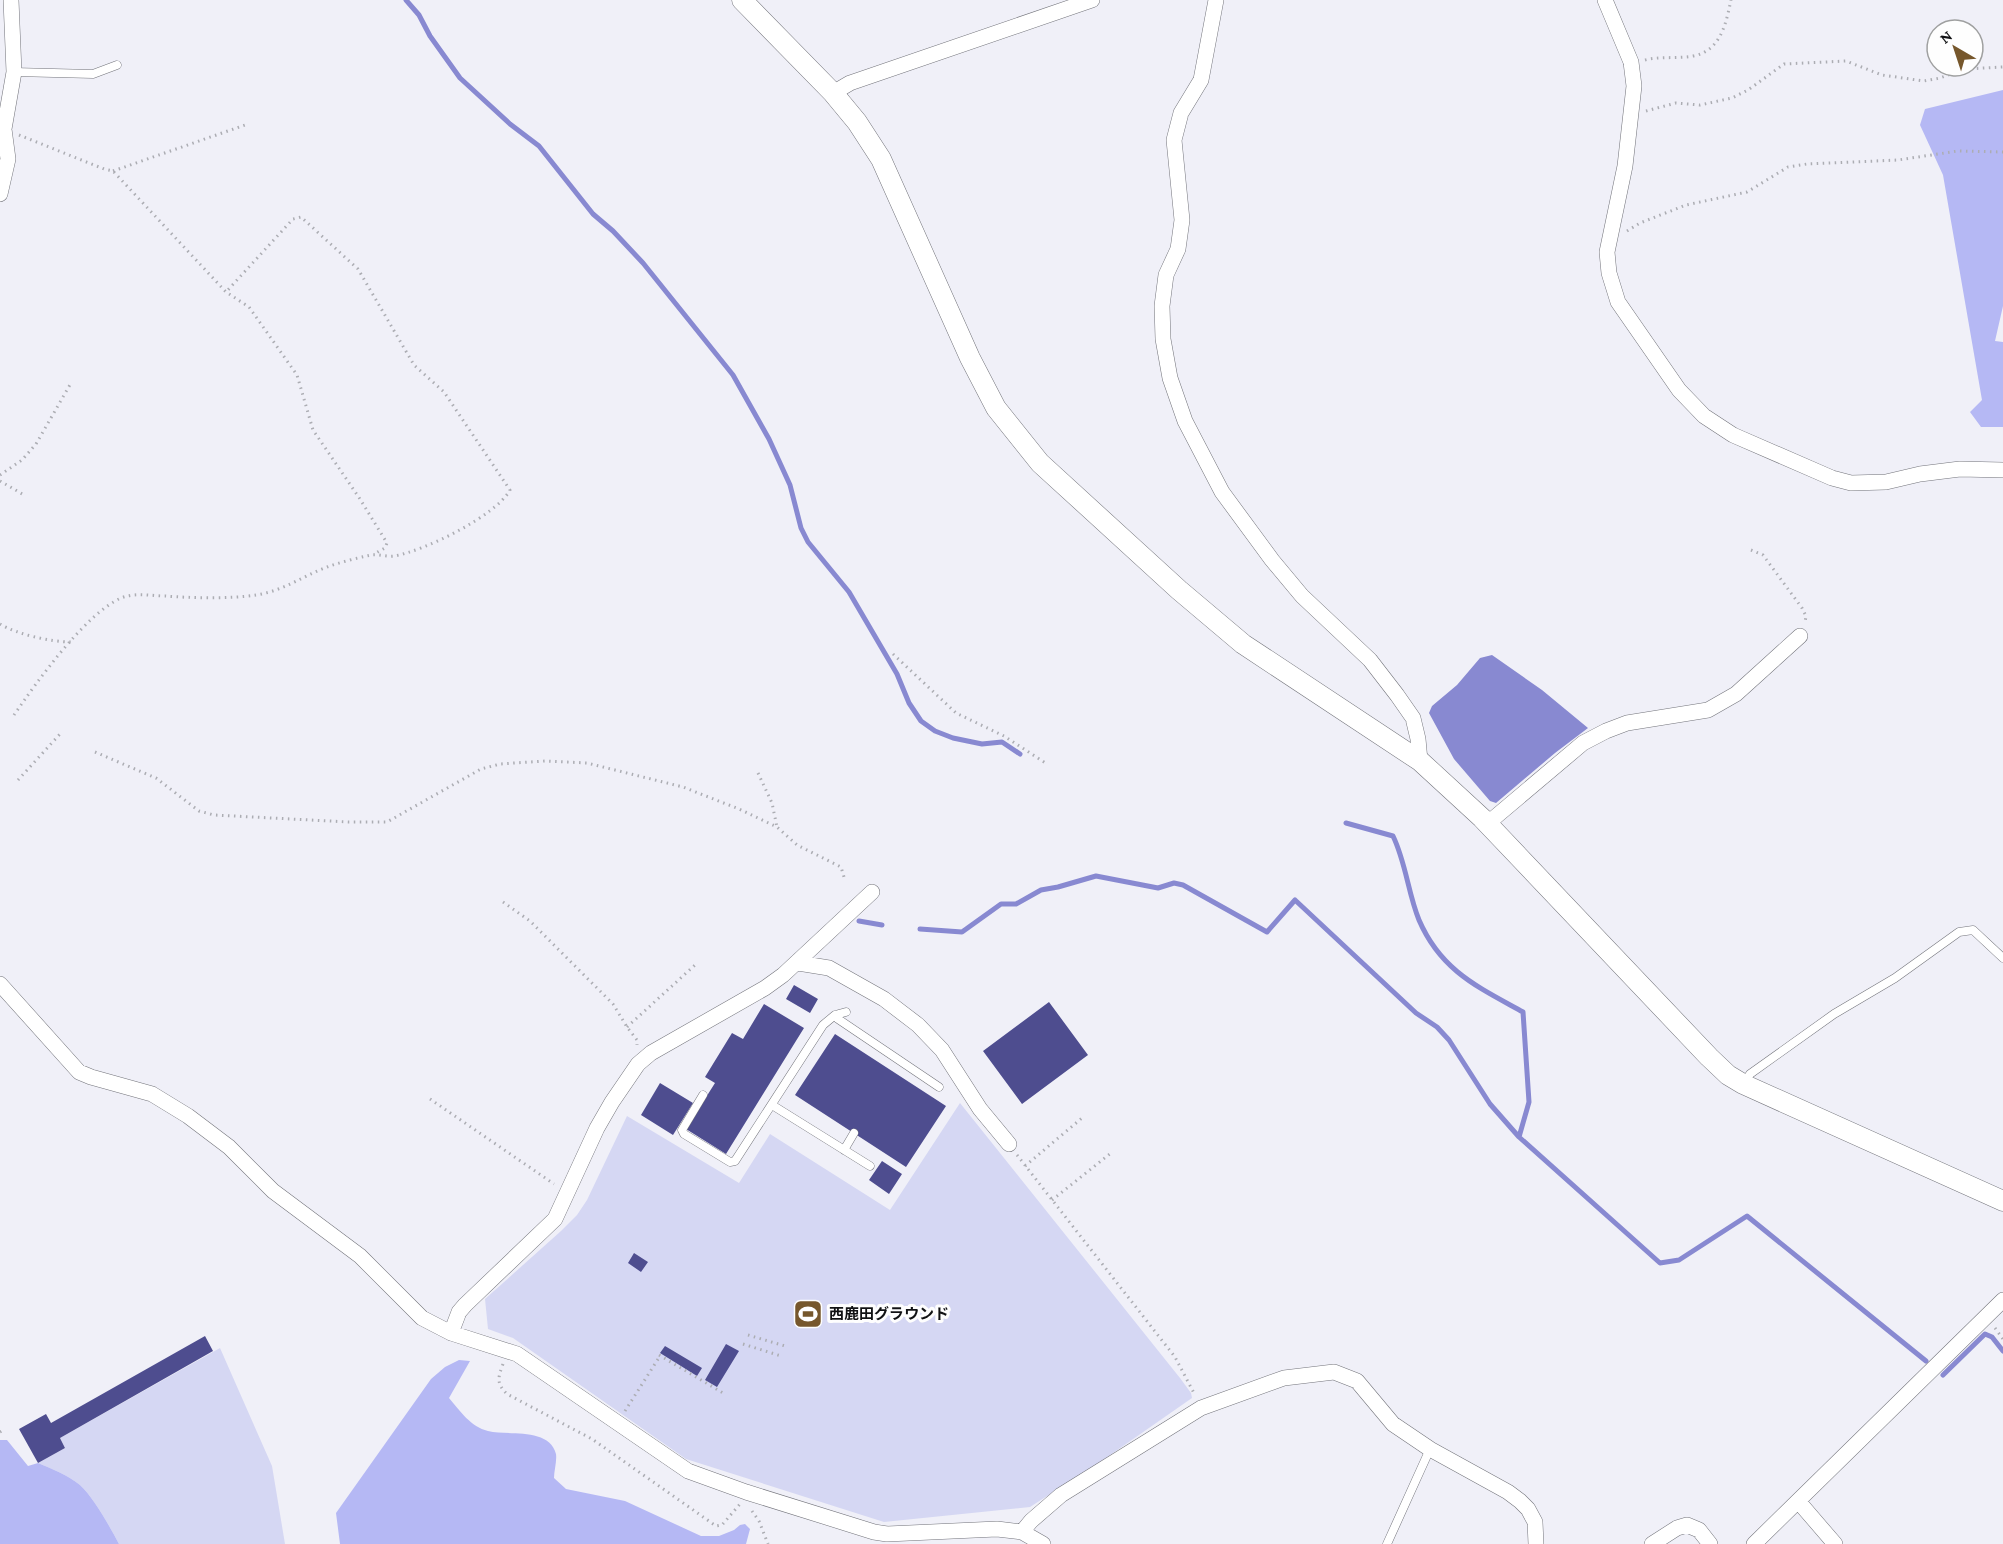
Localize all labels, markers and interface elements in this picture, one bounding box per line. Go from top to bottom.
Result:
north arrow [1925,18,1985,78]
text: N [1936,27,1956,47]
sports icon: 西鹿田グラウンド [792,1298,824,1330]
place label: 西鹿田グラウンド [829,1306,949,1322]

